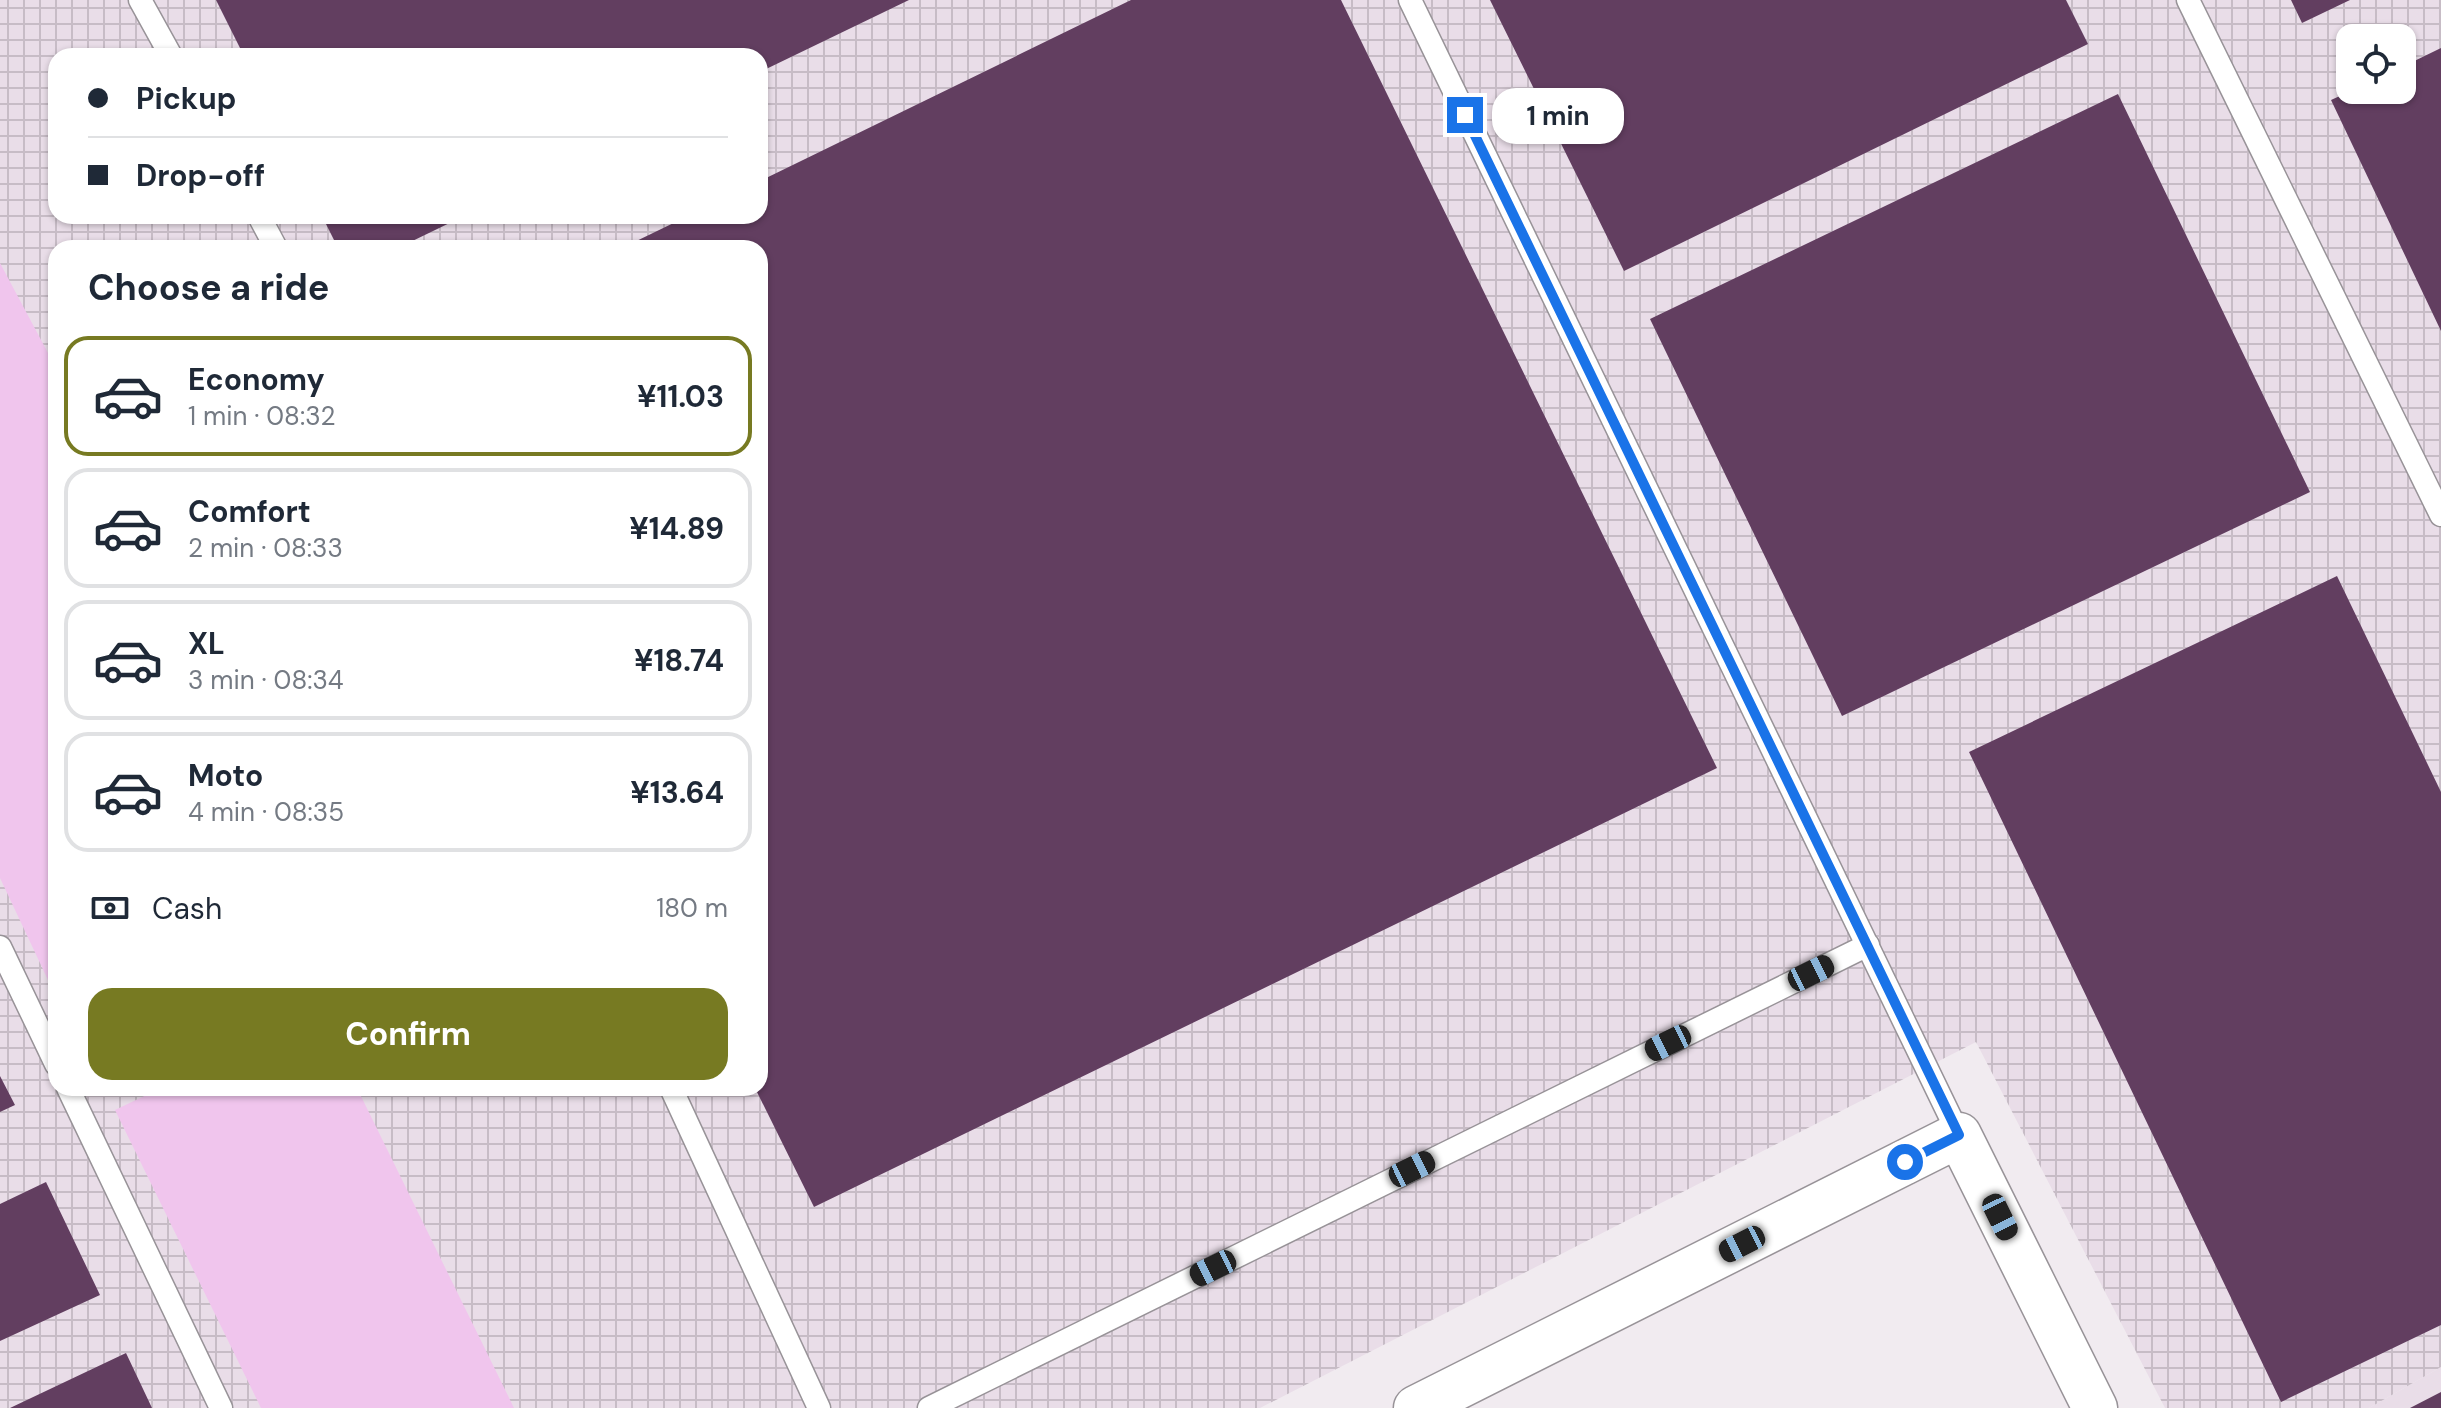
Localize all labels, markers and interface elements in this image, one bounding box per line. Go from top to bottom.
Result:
map controls [2336,24,2416,104]
button: locate [2336,24,2416,104]
text: Pickup [136,79,236,118]
callout: 1 min [1493,87,1625,143]
route end [1447,97,1483,133]
text: 1 min [1526,99,1590,133]
text: Drop-off [136,156,265,195]
text: Choose a ride [88,264,329,311]
icon: car [92,360,164,432]
text: Economy [188,360,325,399]
text: ¥11.03 [637,377,724,416]
text: 1 min · 08:32 [188,399,336,433]
icon: car [92,492,164,564]
text: Comfort [188,492,311,531]
text: ¥14.89 [629,509,724,548]
text: 2 min · 08:33 [188,531,343,565]
icon: car [92,624,164,696]
text: XL [188,624,225,663]
text: ¥18.74 [634,641,724,680]
text: 3 min · 08:34 [188,663,344,697]
icon: car [92,756,164,828]
text: Moto [188,756,263,795]
text: ¥13.64 [630,773,724,812]
text: 4 min · 08:35 [188,795,344,829]
icon: cash [88,886,132,930]
text: Cash [152,889,222,928]
text: 180 m [656,891,728,925]
car [1784,952,1838,994]
button: Confirm [88,988,728,1080]
car [1641,1022,1695,1064]
route start [1887,1144,1923,1180]
car [1385,1148,1439,1190]
car [1979,1190,2021,1244]
car [1715,1222,1769,1266]
car [1186,1247,1240,1289]

